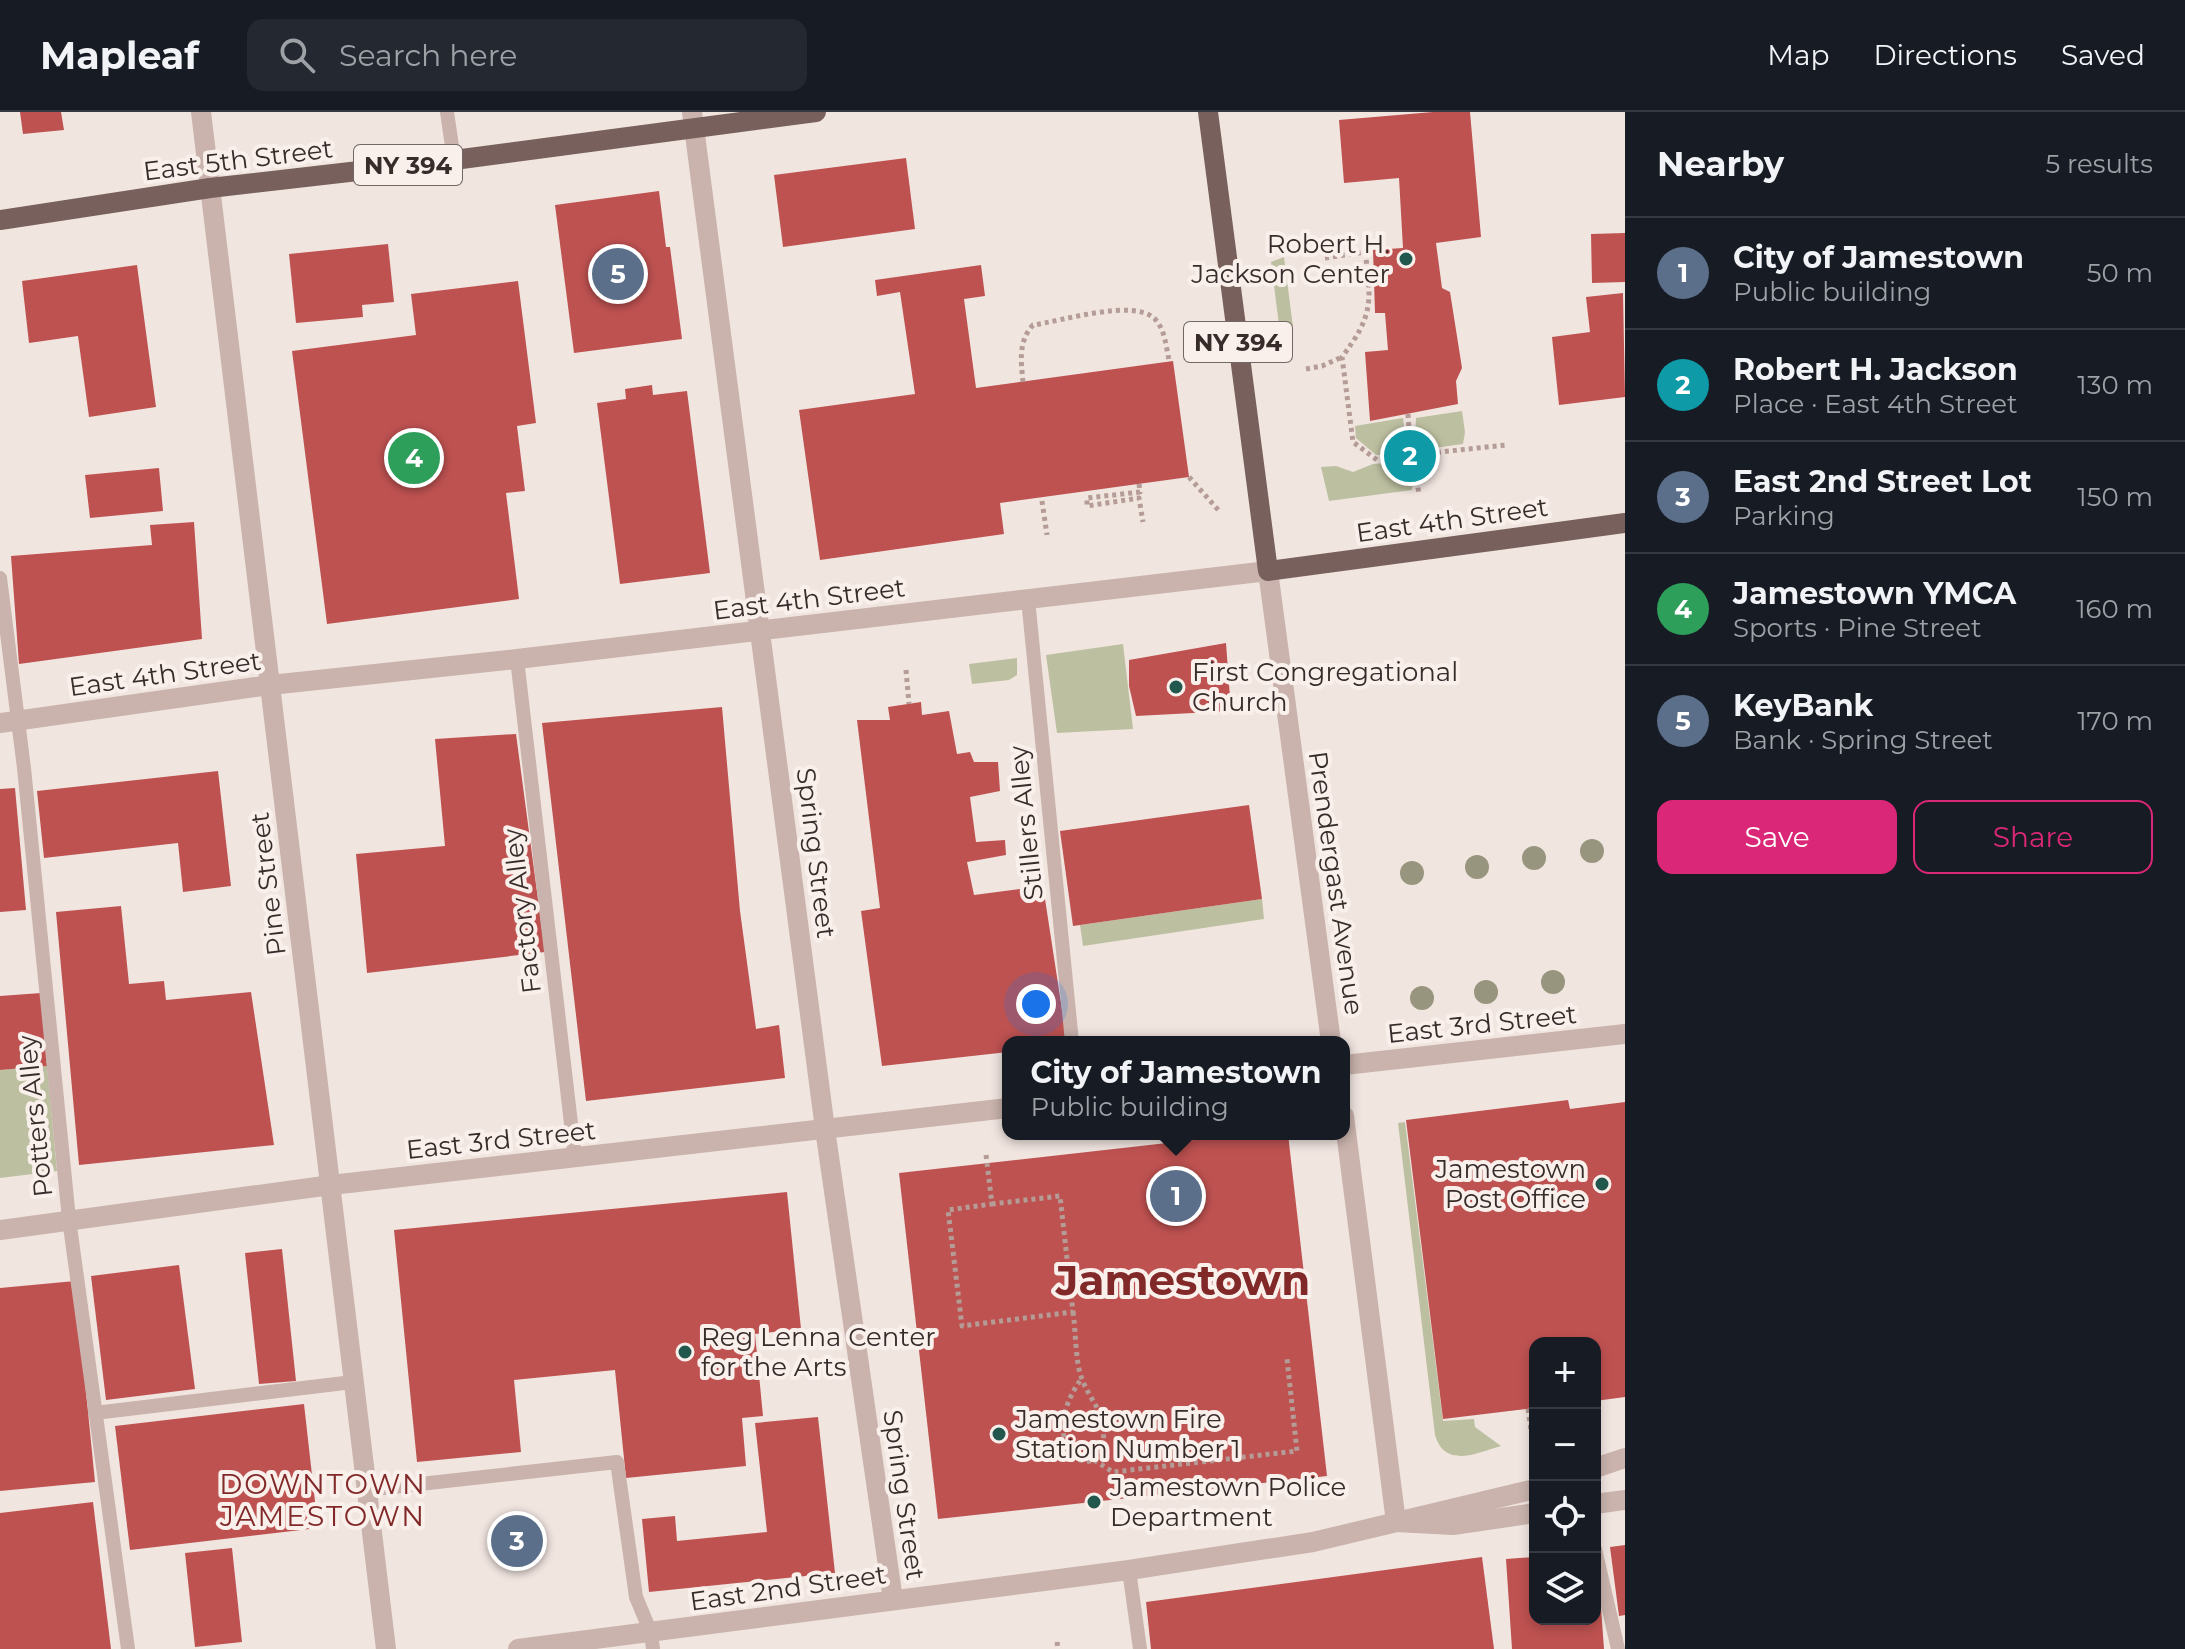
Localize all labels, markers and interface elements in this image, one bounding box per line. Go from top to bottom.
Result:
search box [247,19,807,91]
text: Mapleaf [40,32,199,79]
icon: search [275,33,319,77]
text: Search here [339,37,517,74]
text: Map [1767,38,1829,72]
text: Directions [1873,38,2017,72]
text: Saved [2061,38,2145,72]
street label: East 5th Street [141,132,335,188]
text: Nearby [1657,143,1784,185]
road number: NY 394 [354,145,462,185]
text: 5 results [2046,148,2153,180]
place label: Robert H. Jackson Center [1190,228,1390,290]
text: City of Jamestown [1733,239,2024,276]
pin: 5 [592,244,644,304]
marker: Robert H. Jackson Center [1397,250,1415,268]
text: 1 [1678,257,1688,289]
text: 50 m [2087,257,2153,289]
text: Public building [1733,276,1931,308]
road number: NY 394 [1184,322,1292,362]
text: Robert H. Jackson [1733,351,2018,388]
text: 2 [1675,369,1691,401]
text: 130 m [2077,369,2153,401]
text: Place · East 4th Street [1733,388,2018,420]
pin: 2 [1384,426,1436,486]
pin: 4 [388,428,440,488]
text: East 2nd Street Lot [1733,463,2032,500]
text: 3 [1675,481,1691,513]
text: 150 m [2077,481,2153,513]
street label: East 4th Street [1354,491,1550,549]
text: Parking [1733,500,1835,532]
street label: East 4th Street [711,571,907,627]
text: Jamestown YMCA [1733,575,2016,612]
text: 4 [1674,593,1692,625]
text: 160 m [2076,593,2153,625]
text: Sports · Pine Street [1733,612,1982,644]
street label: East 4th Street [67,645,263,703]
place label: First Congregational Church [1192,656,1458,718]
marker: First Congregational Church [1167,678,1185,696]
text: KeyBank [1733,687,1873,724]
text: 5 [1675,705,1691,737]
text: 170 m [2077,705,2153,737]
text: Bank · Spring Street [1733,724,1993,756]
street label: Stillers Alley [1002,743,1050,902]
street label: Prendergast Avenue [1302,749,1370,1017]
street label: Spring Street [790,766,842,940]
button: Save [1657,800,1897,874]
button: Share [1913,800,2153,874]
street label: Pine Street [243,810,293,958]
street label: Factory Alley [496,826,548,995]
your location [1016,984,1056,1024]
street label: East 3rd Street [1386,998,1578,1050]
street label: Potters Alley [10,1033,59,1199]
popup [1002,1036,1350,1140]
text: City of Jamestown [1030,1054,1322,1091]
text: Public building [1030,1091,1229,1123]
street label: East 3rd Street [405,1114,597,1166]
place label: Jamestown Post Office [1434,1153,1586,1215]
pin: 1 [1150,1166,1202,1226]
marker: Jamestown Post Office [1593,1175,1611,1193]
district label: Jamestown [1055,1254,1310,1306]
place label: Reg Lenna Center for the Arts [701,1321,936,1383]
map controls [1529,1337,1601,1625]
button: + [1529,1337,1601,1409]
marker: Reg Lenna Center for the Arts [676,1343,694,1361]
place label: Jamestown Fire Station Number 1 [1014,1403,1241,1465]
street label: Spring Street [876,1408,932,1582]
button: − [1529,1409,1601,1481]
marker: Jamestown Fire Station Number 1 [990,1425,1008,1443]
district label: DOWNTOWN JAMESTOWN [219,1467,427,1533]
place label: Jamestown Police Department [1109,1471,1346,1533]
button: locate [1529,1481,1601,1553]
marker: Jamestown Police Department [1085,1493,1103,1511]
pin: 3 [491,1511,543,1571]
button: layers [1529,1553,1601,1625]
street label: East 2nd Street [688,1558,888,1618]

